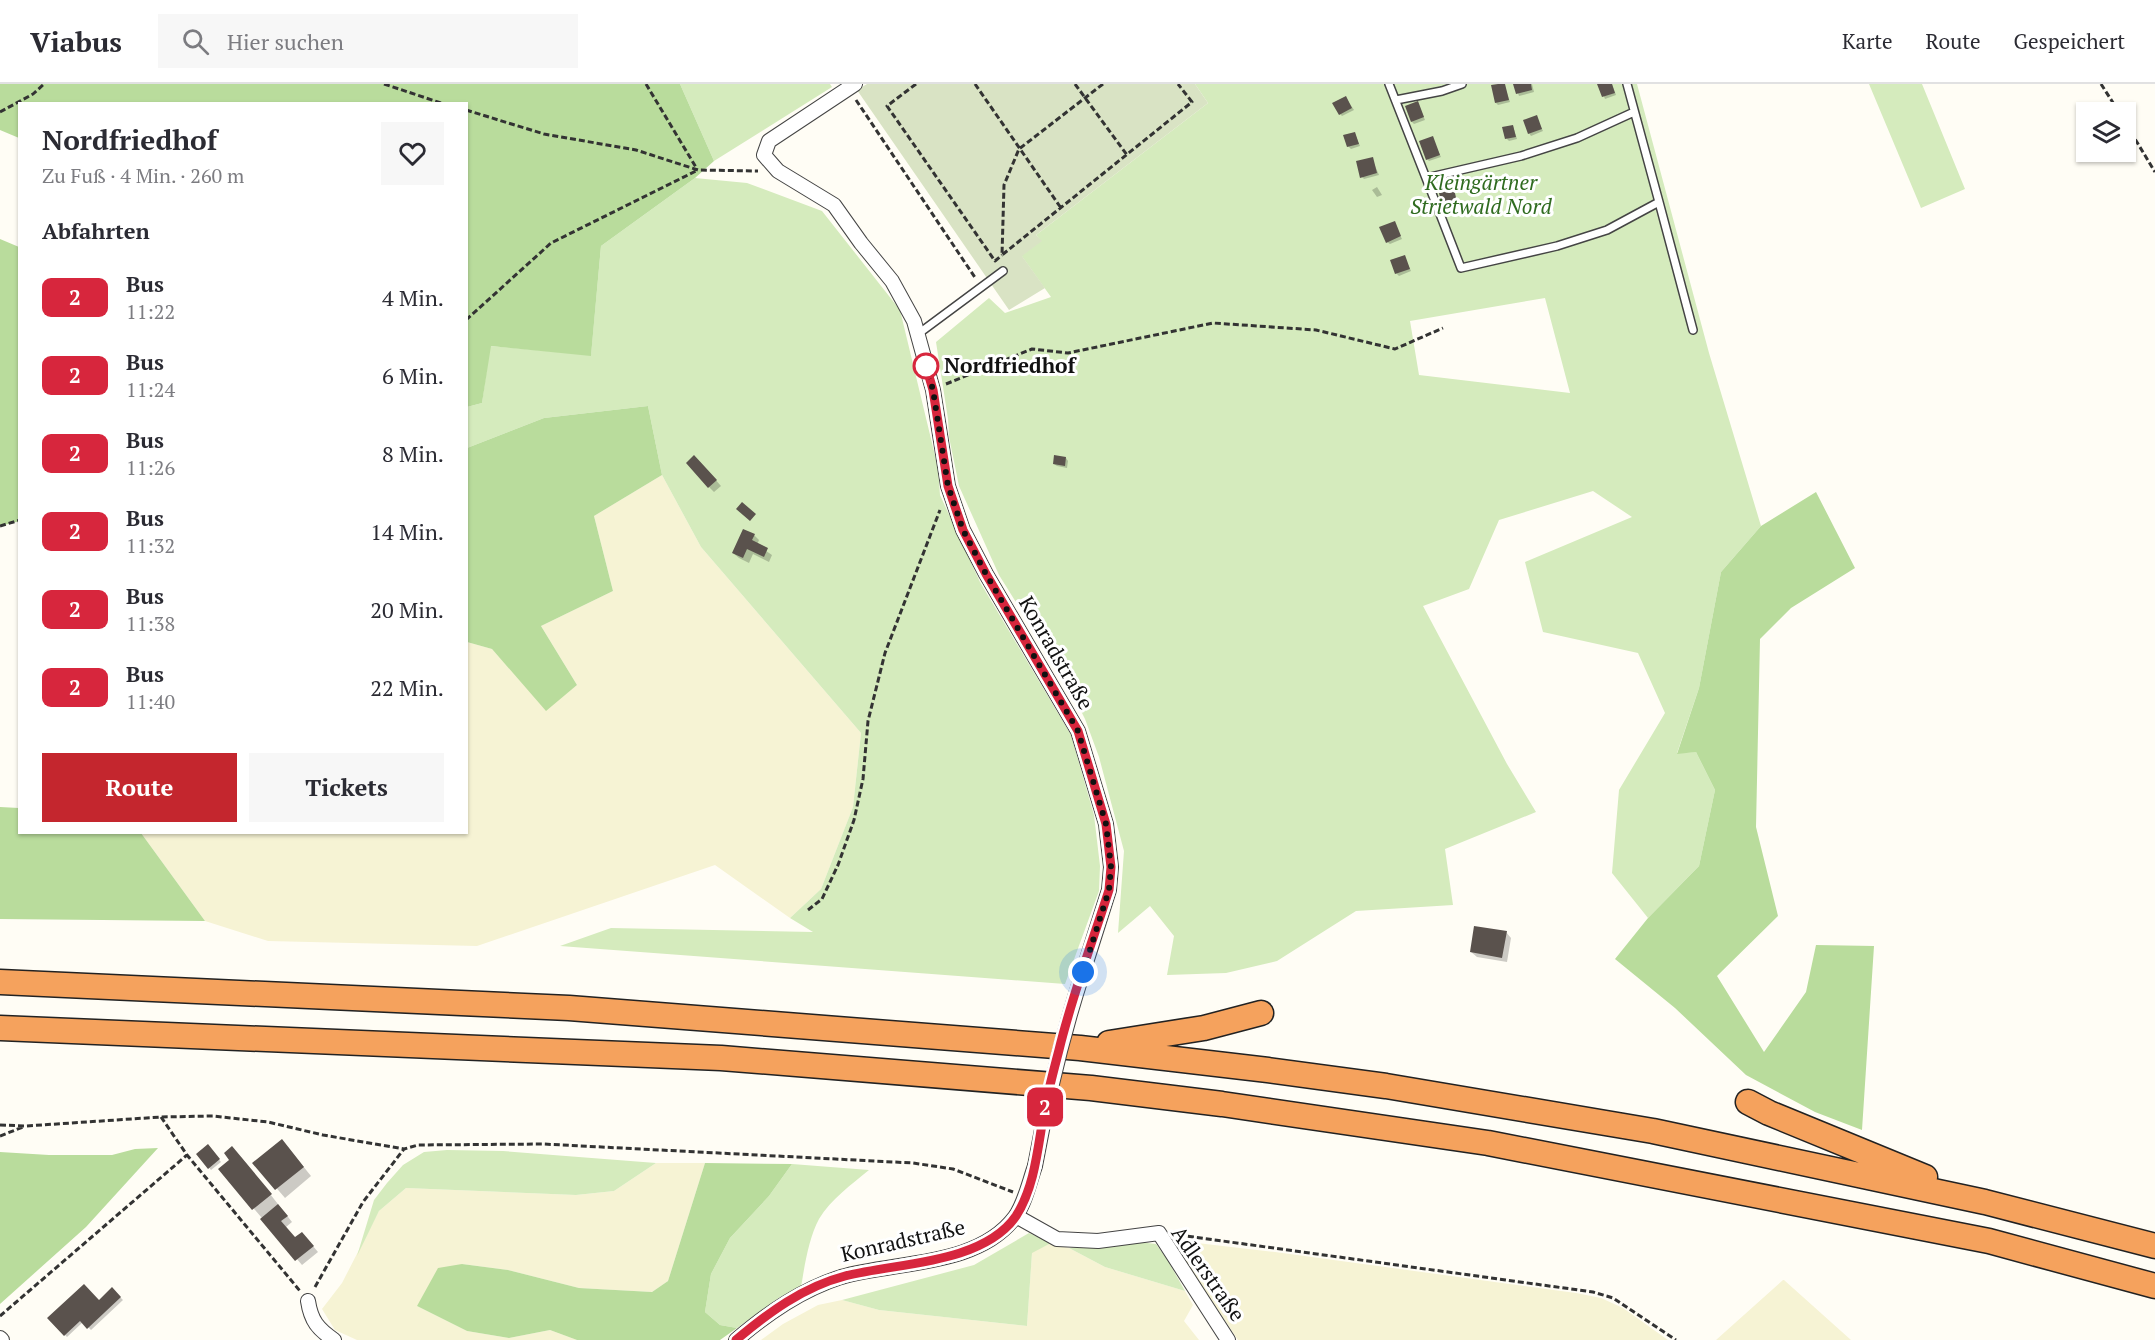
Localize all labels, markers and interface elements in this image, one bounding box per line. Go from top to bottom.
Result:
search box [158,14,578,68]
text: Viabus [30,23,122,60]
icon: search [179,25,212,58]
text: Hier suchen [227,27,344,56]
text: Karte [1842,27,1893,55]
text: Route [1926,27,1981,55]
text: Gespeichert [2014,27,2125,55]
map controls [2076,102,2136,162]
button: layers [2076,102,2136,162]
text: Nordfriedhof [42,121,217,158]
button: heart [381,122,444,185]
text: Zu Fuß · 4 Min. · 260 m [42,162,244,189]
park label: Kleingärtner Strietwald Nord [1410,168,1553,220]
text: Abfahrten [42,216,150,245]
text: Bus [126,269,164,298]
text: 2 [69,283,81,311]
text: 4 Min. [382,283,444,312]
text: 11:22 [126,298,175,325]
text: Bus [126,347,164,376]
place label: Nordfriedhof [944,351,1078,379]
marker: Nordfriedhof [913,353,939,379]
text: 2 [69,361,81,389]
text: 6 Min. [382,361,444,390]
text: 11:24 [126,376,175,403]
text: Bus [126,425,164,454]
text: 2 [69,439,81,467]
text: 8 Min. [382,439,444,468]
text: 11:26 [126,454,175,481]
text: Bus [126,503,164,532]
text: 2 [69,517,81,545]
text: 14 Min. [370,517,444,546]
text: 11:32 [126,532,175,559]
text: Bus [126,581,164,610]
street label: Konradstraße [1013,591,1101,714]
text: 2 [69,595,81,623]
text: 20 Min. [370,595,444,624]
text: 11:38 [126,610,175,637]
text: Bus [126,659,164,688]
text: 2 [69,673,81,701]
text: 22 Min. [370,673,444,702]
text: 11:40 [126,688,175,715]
button: Route [42,753,237,822]
button: Tickets [249,753,444,822]
your location [1068,957,1098,987]
line badge: 2 [1026,1088,1064,1126]
text: 2 [1039,1093,1051,1121]
street label: Konradstraße [838,1212,968,1268]
street label: Adlerstraße [1166,1220,1252,1327]

